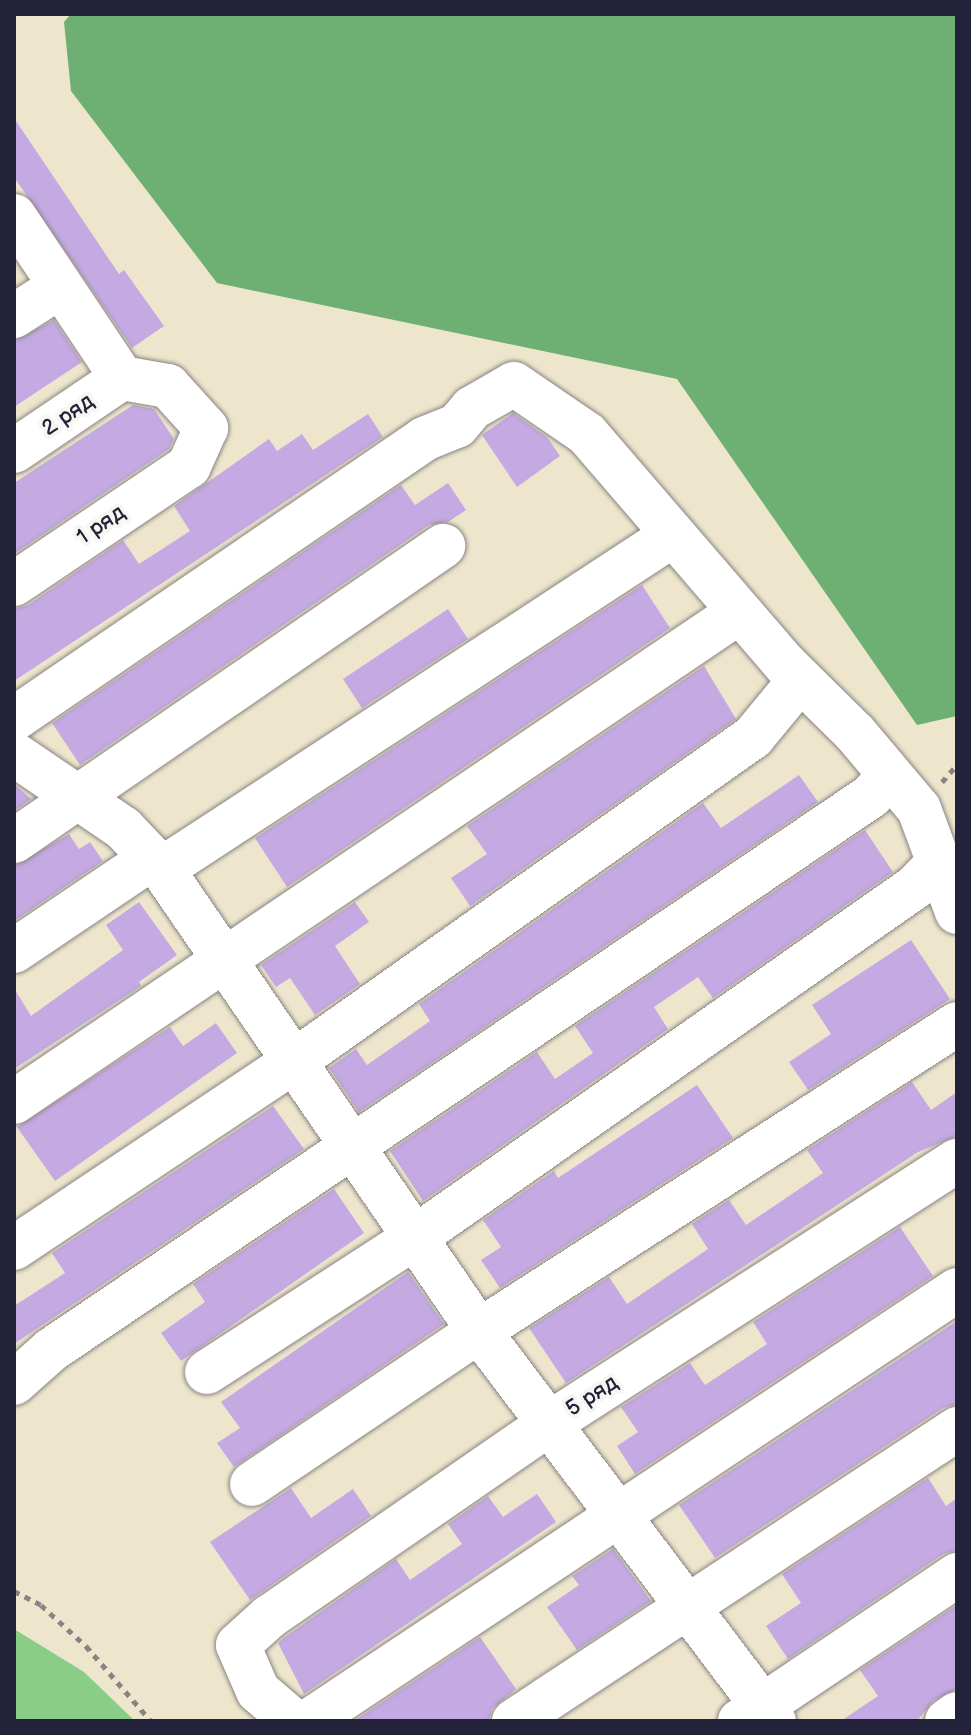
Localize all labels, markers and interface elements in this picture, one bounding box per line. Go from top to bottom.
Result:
street label: 2 ряд [37,388,99,442]
street label: 1 ряд [72,499,130,551]
street label: 5 ряд [561,1370,623,1422]

